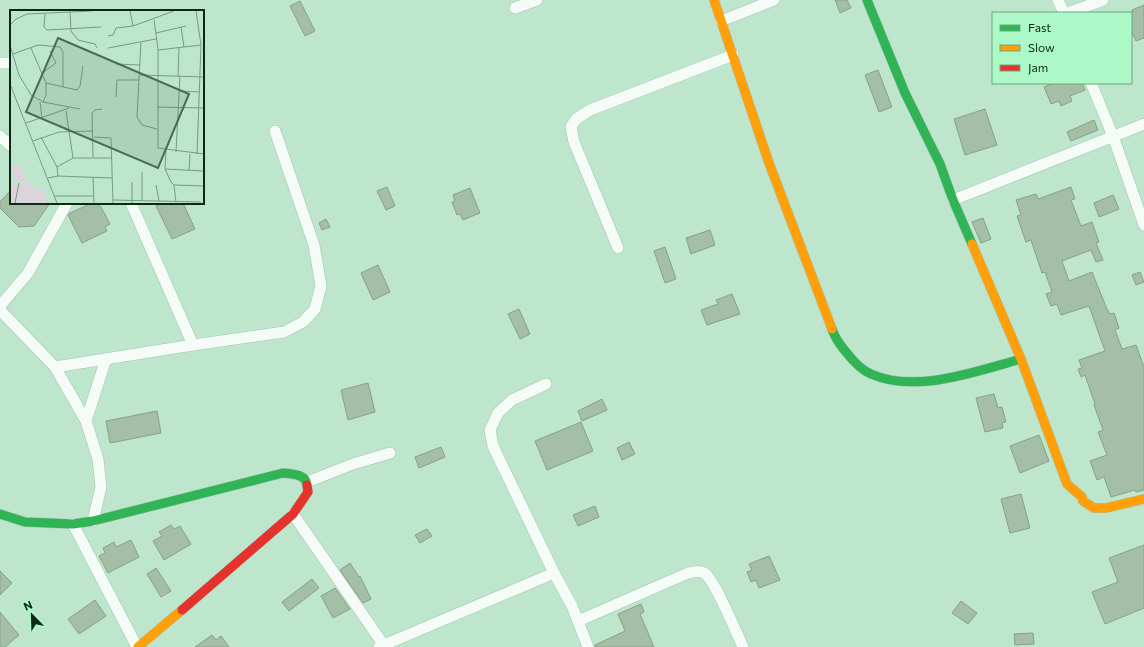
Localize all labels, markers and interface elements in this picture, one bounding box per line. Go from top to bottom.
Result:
inset map [10,10,204,204]
legend [992,12,1132,84]
text: Fast [1028,20,1051,34]
text: Slow [1028,40,1055,54]
text: Jam [1028,60,1048,75]
north arrow [12,595,52,635]
text: N [22,598,34,613]

